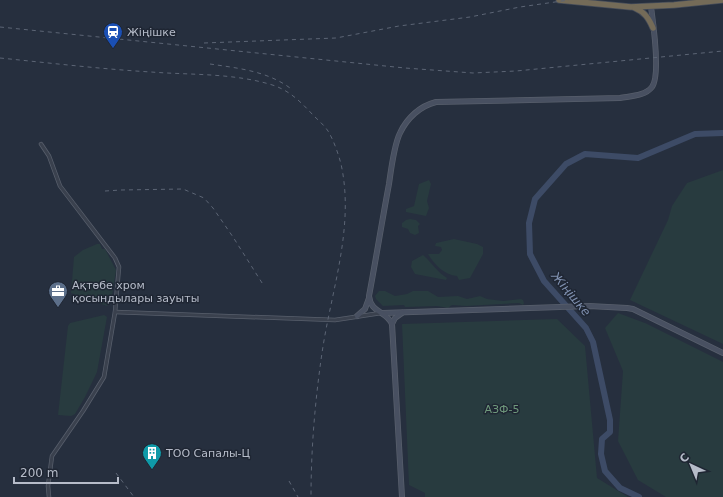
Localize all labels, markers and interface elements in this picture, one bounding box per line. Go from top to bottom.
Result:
station icon: Жіңішке [102,21,124,49]
place label: Жіңішке [127,26,176,39]
water label: Жіңішке [548,268,593,319]
place label: Ақтөбе хром қосындылары зауыты [72,279,199,305]
office icon: Ақтөбе хром қосындылары зауыты [47,280,69,308]
park label: АЗФ-5 [484,403,520,416]
building icon: ТОО Сапалы-Ц [141,442,163,470]
north arrow [671,445,711,485]
place label: ТОО Сапалы-Ц [165,447,251,460]
text: С [677,451,692,466]
scale bar [14,459,118,485]
text: 200 m [20,466,58,480]

